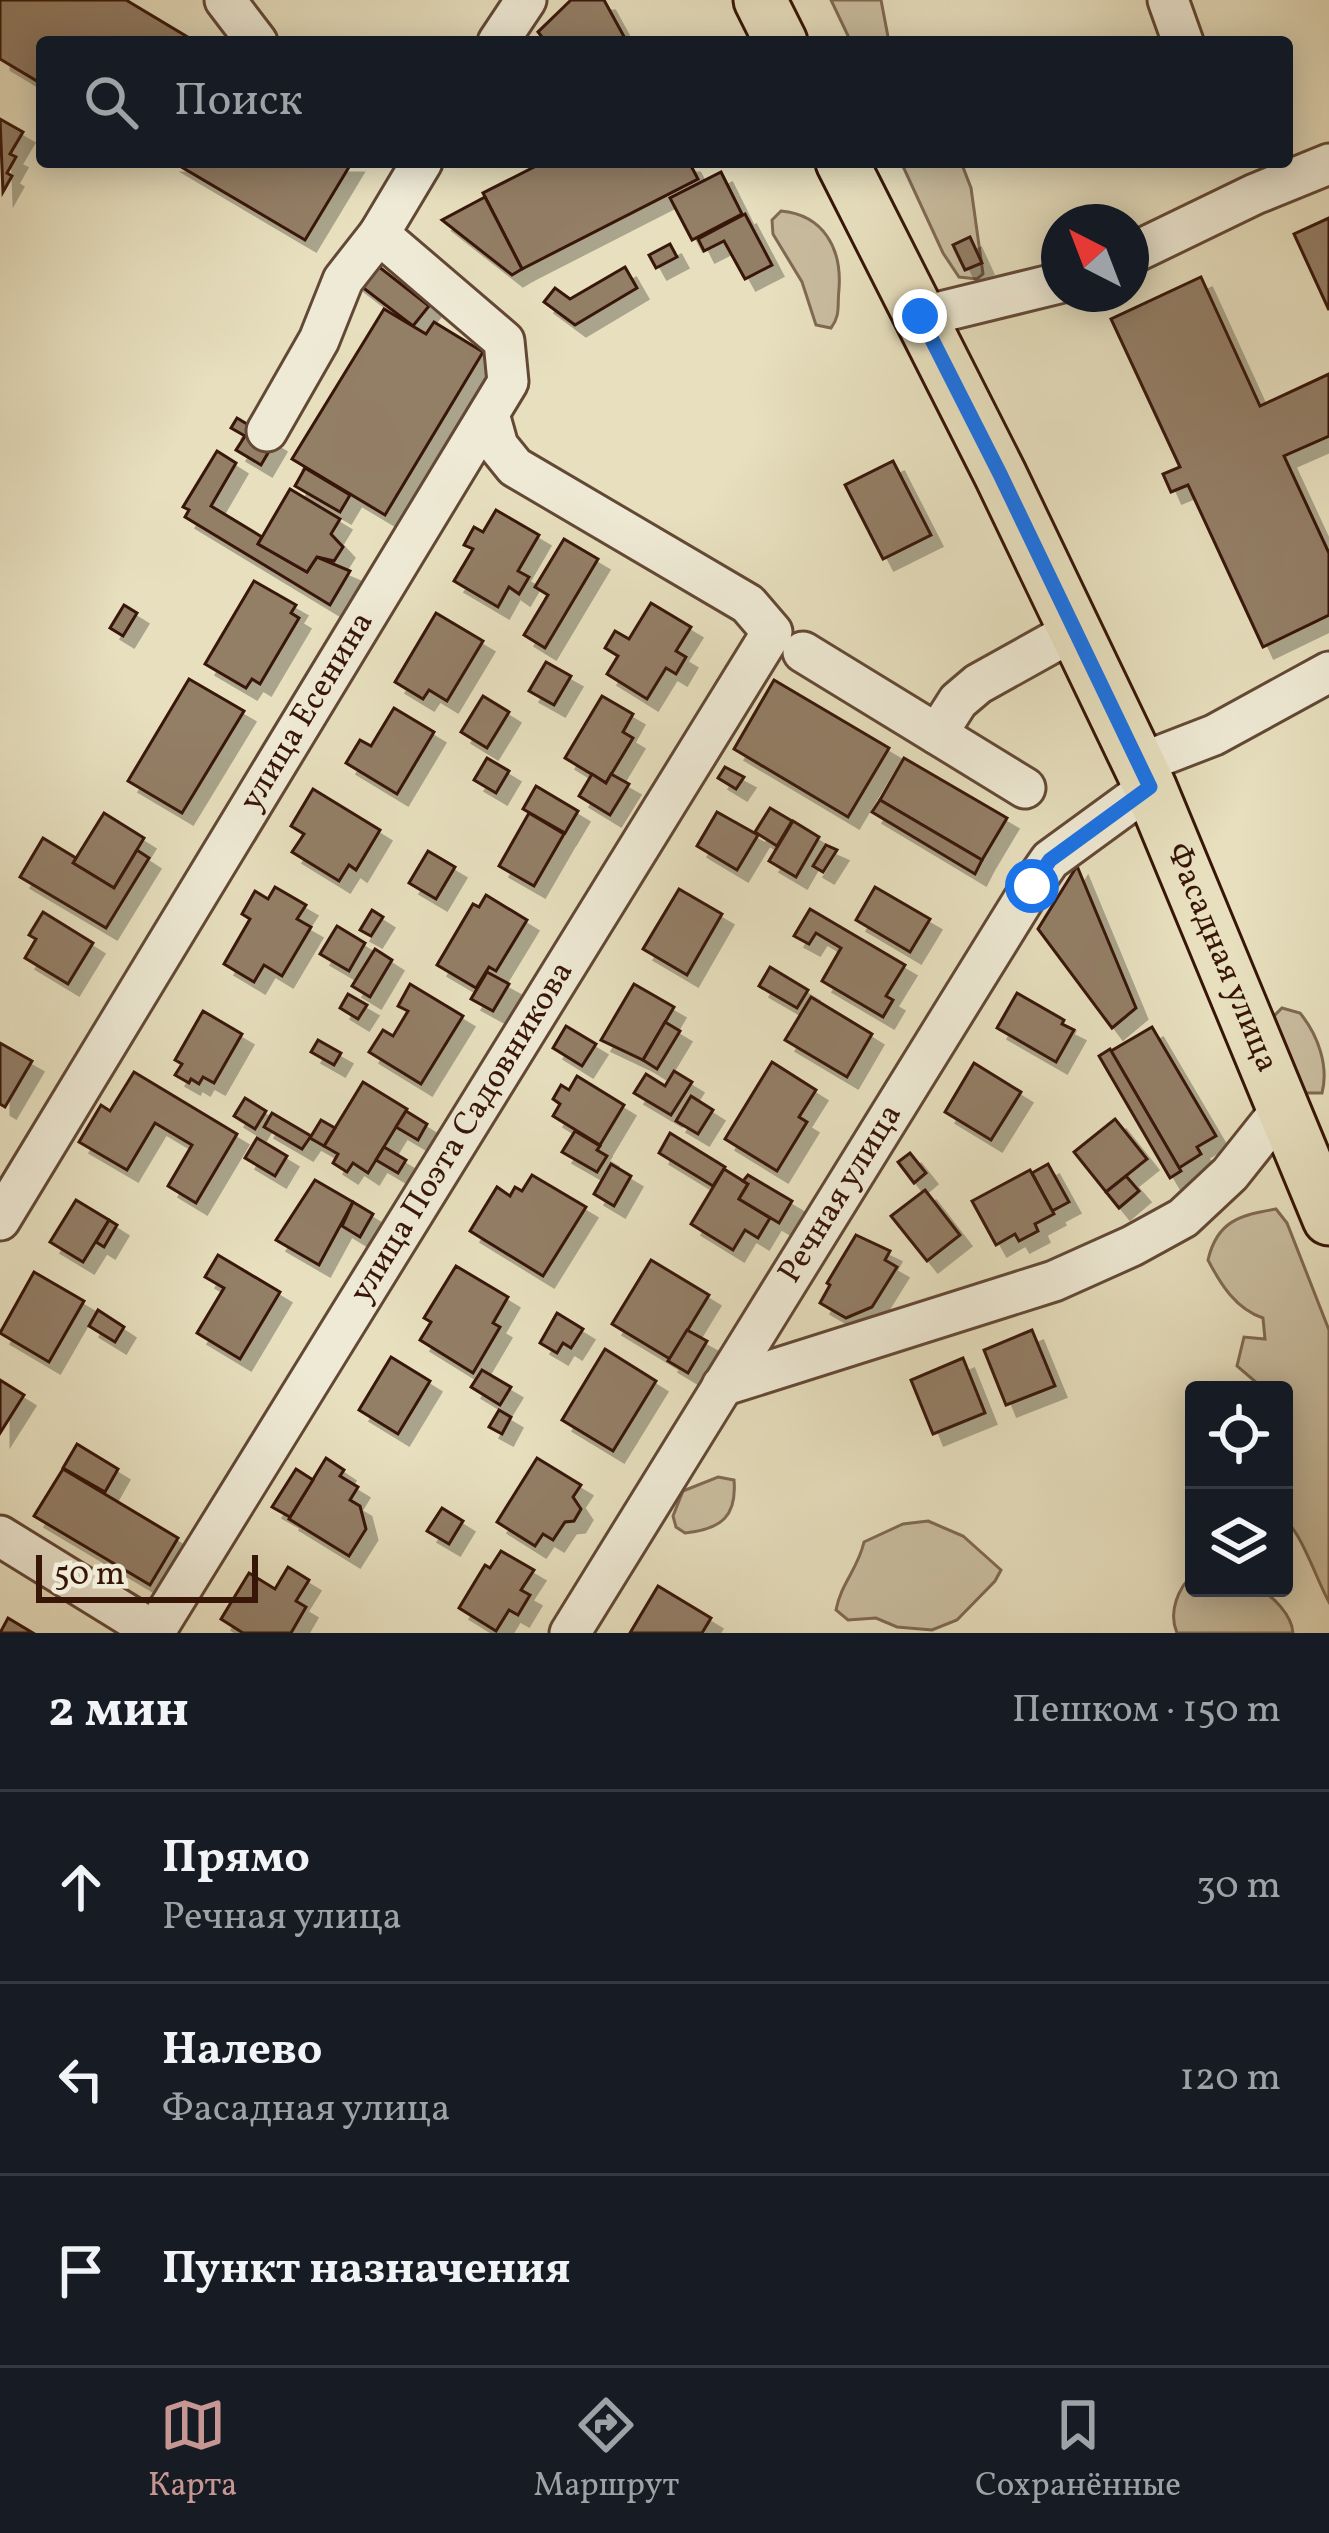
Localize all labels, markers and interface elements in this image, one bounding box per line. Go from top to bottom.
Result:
search box [36,36,1293,168]
icon: search [78,69,144,135]
text: Поиск [174,71,303,134]
north arrow [1041,204,1149,312]
route end [893,289,947,343]
street label: улица Есенина [230,604,386,820]
street label: Фасадная улица [1153,836,1289,1080]
route start [1005,859,1059,913]
street label: улица Поэта Садовникова [340,953,586,1312]
street label: Речная улица [768,1096,914,1293]
map controls [1185,1381,1293,1597]
button: locate [1185,1381,1293,1489]
button: layers [1185,1489,1293,1597]
scale bar [36,1549,258,1602]
text: 50 m [54,1553,125,1599]
text: 2 мин [48,1676,189,1747]
text: Пешком · 150 m [1012,1684,1281,1738]
text: Прямо [162,1828,310,1891]
icon: ahead [48,1854,114,1920]
text: 30 m [1196,1860,1281,1914]
text: Речная улица [162,1891,402,1945]
text: Налево [162,2020,323,2083]
icon: left [48,2046,114,2112]
text: 120 m [1180,2052,1281,2106]
text: Фасадная улица [162,2083,450,2137]
icon: arrive [48,2238,114,2304]
text: Пункт назначения [162,2239,571,2302]
tab: Карта [148,2392,238,2510]
tab: Маршрут [534,2392,679,2510]
tab: Сохранённые [975,2392,1181,2510]

